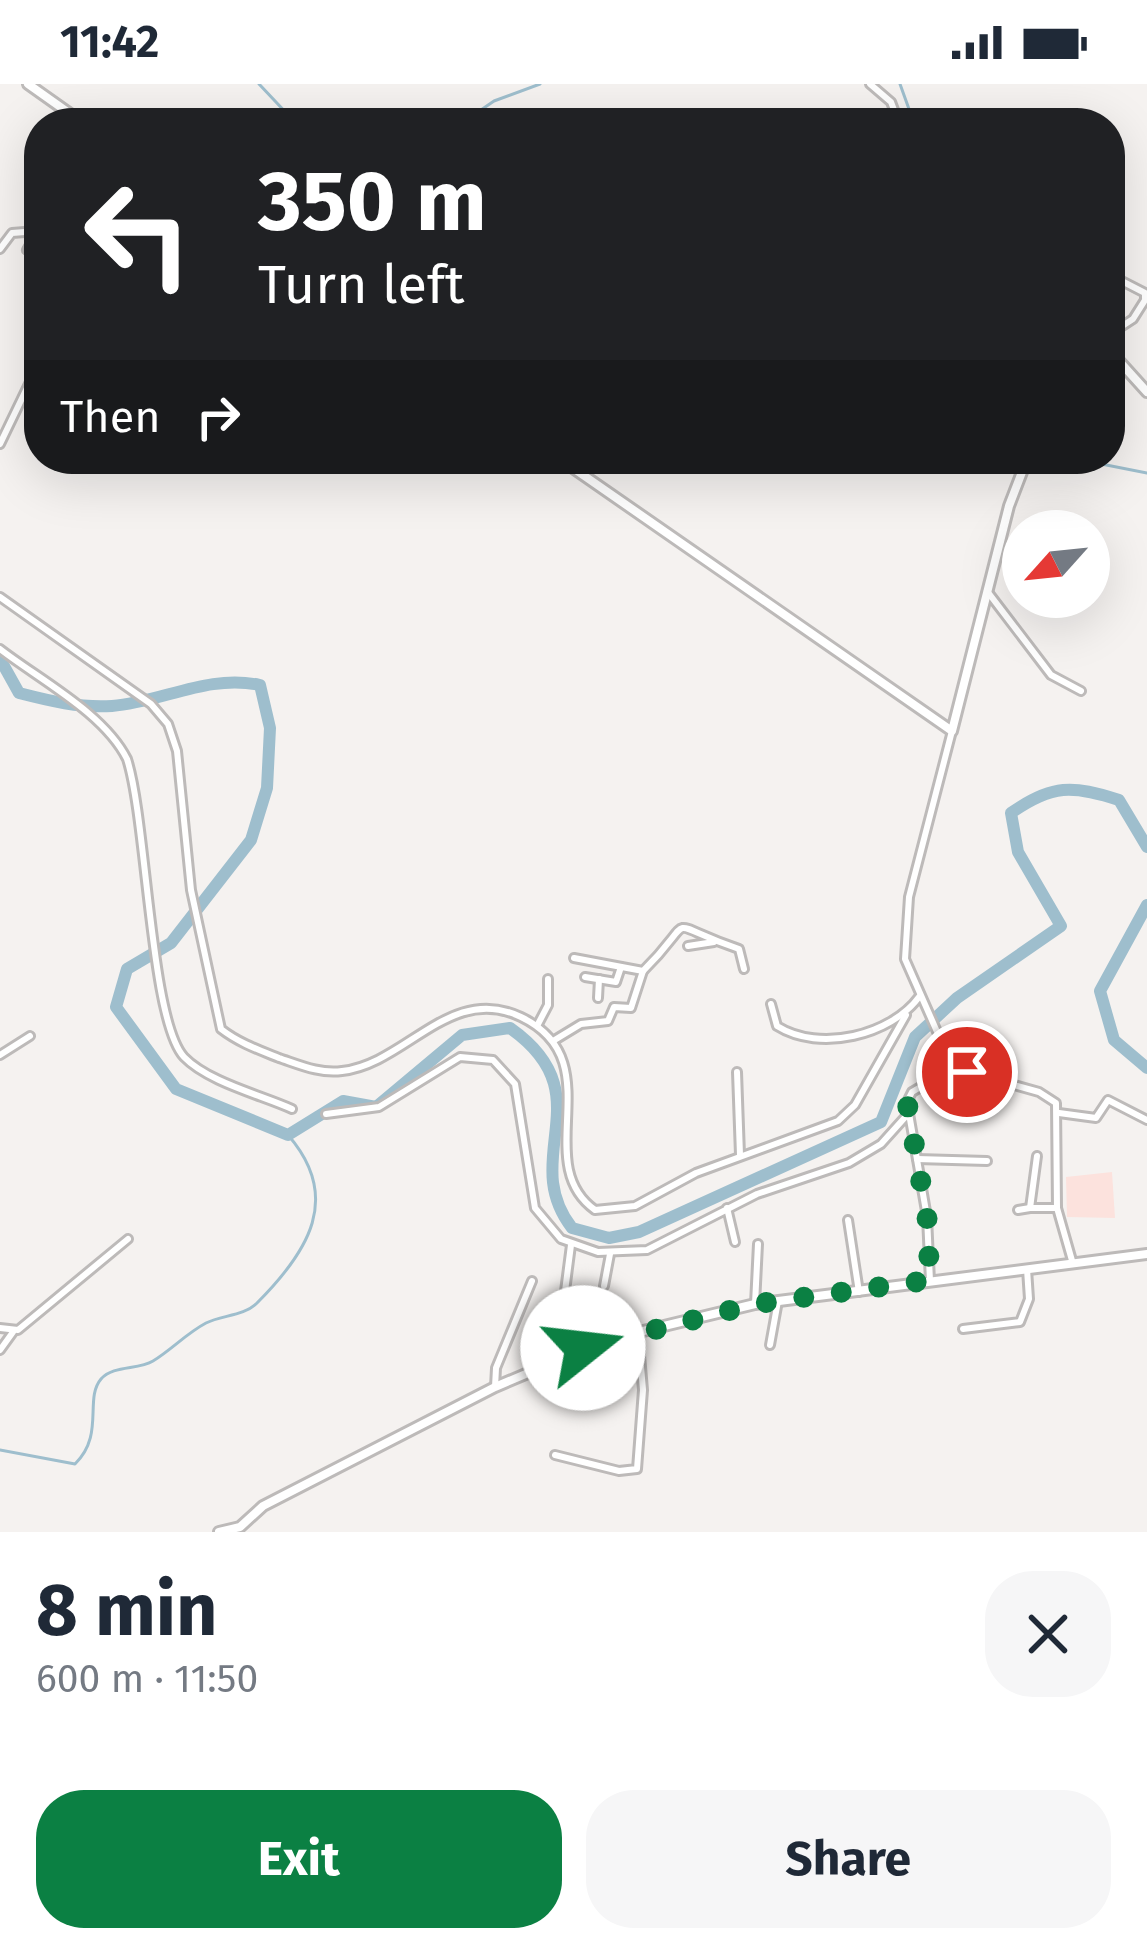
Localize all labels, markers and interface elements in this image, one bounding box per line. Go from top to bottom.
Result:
text: 11:42 [60,15,159,69]
text: 350 m [258,151,487,252]
icon: left [60,156,216,312]
text: Turn left [258,253,465,317]
icon: right [185,384,251,450]
text: Then [60,390,161,444]
north arrow [1002,510,1110,618]
map controls [1002,510,1110,618]
pin [916,1021,1018,1123]
icon: arrive [934,1039,1000,1105]
position arrow [520,1285,646,1411]
text: 8 min [36,1568,218,1654]
button: close [985,1571,1111,1697]
text: 600 m · 11:50 [36,1656,258,1702]
button: Exit [36,1790,562,1928]
button: Share [586,1790,1111,1928]

